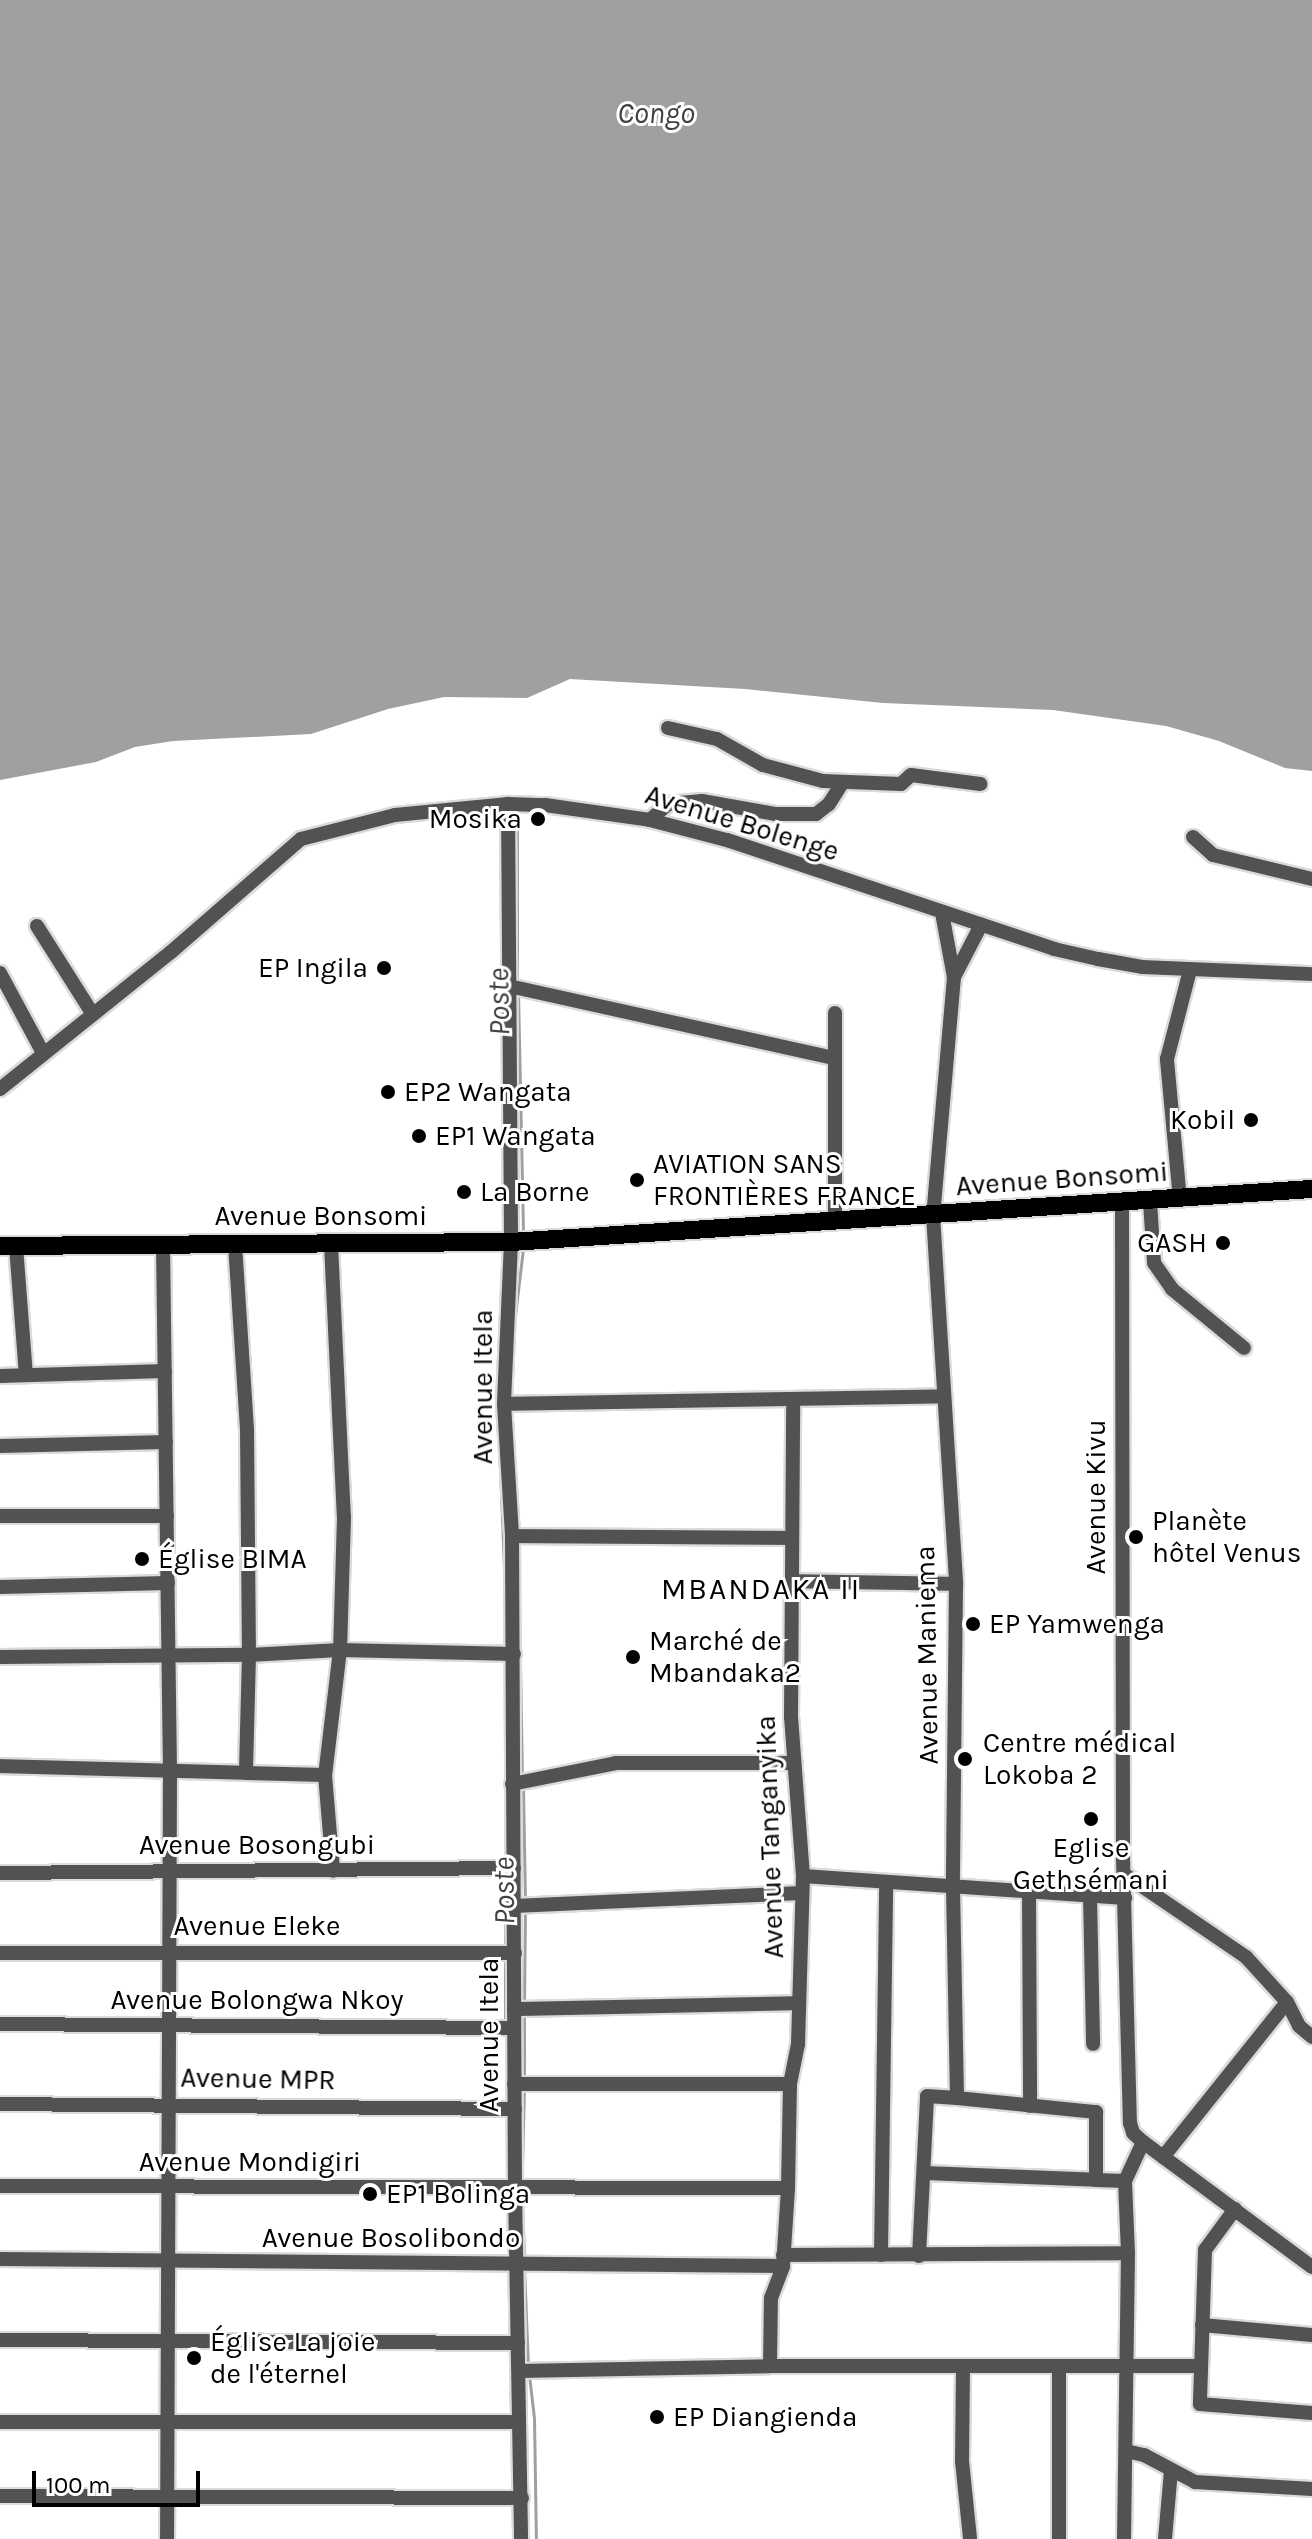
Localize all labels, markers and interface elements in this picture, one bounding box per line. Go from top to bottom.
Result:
water label: Congo [617,95,695,131]
street label: Avenue Bolenge [641,778,843,868]
place label: Mosika [429,802,522,836]
marker: Mosika [529,810,547,828]
place label: EP Ingila [258,951,368,985]
marker: EP Ingila [375,959,393,977]
water label: Poste [480,968,518,1036]
place label: EP2 Wangata [404,1075,572,1109]
marker: EP2 Wangata [379,1083,397,1101]
place label: Kobil [1170,1103,1235,1137]
marker: Kobil [1242,1111,1260,1129]
place label: EP1 Wangata [435,1119,596,1153]
marker: EP1 Wangata [410,1127,428,1145]
place label: AVIATION SANS FRONTIÈRES FRANCE [653,1147,916,1213]
street label: Avenue Bonsomi [955,1155,1169,1203]
marker: AVIATION SANS FRONTIÈRES FRANCE [628,1171,646,1189]
place label: La Borne [480,1175,589,1209]
marker: La Borne [455,1183,473,1201]
street label: Avenue Bonsomi [215,1199,427,1233]
place label: GASH [1137,1226,1207,1260]
marker: GASH [1214,1234,1232,1252]
street label: Avenue Itela [466,1310,500,1464]
street label: Avenue Kivu [1079,1419,1113,1575]
place label: Planète hôtel Venus [1152,1504,1301,1570]
marker: Planète hôtel Venus [1127,1528,1145,1546]
place label: Église BIMA [158,1542,307,1576]
street label: Avenue Maniema [908,1545,946,1765]
marker: Église BIMA [133,1550,151,1568]
district label: MBANDAKA II [661,1571,861,1607]
place label: EP Yamwenga [989,1607,1165,1641]
marker: EP Yamwenga [964,1615,982,1633]
place label: Marché de Mbandaka2 [649,1624,801,1690]
marker: Marché de Mbandaka2 [624,1648,642,1666]
street label: Avenue Tanganyika [749,1715,791,1959]
place label: Centre médical Lokoba 2 [983,1726,1176,1792]
marker: Centre médical Lokoba 2 [954,1748,976,1770]
marker: Eglise Gethsémani [1082,1810,1100,1828]
street label: Avenue Bosongubi [139,1828,375,1862]
place label: Eglise Gethsémani [1013,1831,1169,1897]
water label: Poste [485,1857,523,1925]
street label: Avenue Eleke [174,1909,340,1943]
street label: Avenue Itela [472,1958,506,2112]
street label: Avenue Bolongwa Nkoy [111,1983,403,2017]
street label: Avenue MPR [180,2061,336,2097]
street label: Avenue Mondigiri [139,2145,361,2179]
place label: EP1 Bolinga [386,2177,530,2211]
marker: EP1 Bolinga [361,2185,379,2203]
street label: Avenue Bosolibondo [262,2221,520,2255]
place label: Église La joie de l'éternel [210,2325,375,2391]
marker: Église La joie de l'éternel [185,2349,203,2367]
place label: EP Diangienda [673,2400,857,2434]
marker: EP Diangienda [648,2408,666,2426]
scale bar [36,2455,204,2505]
text: 100 m [46,2471,111,2499]

